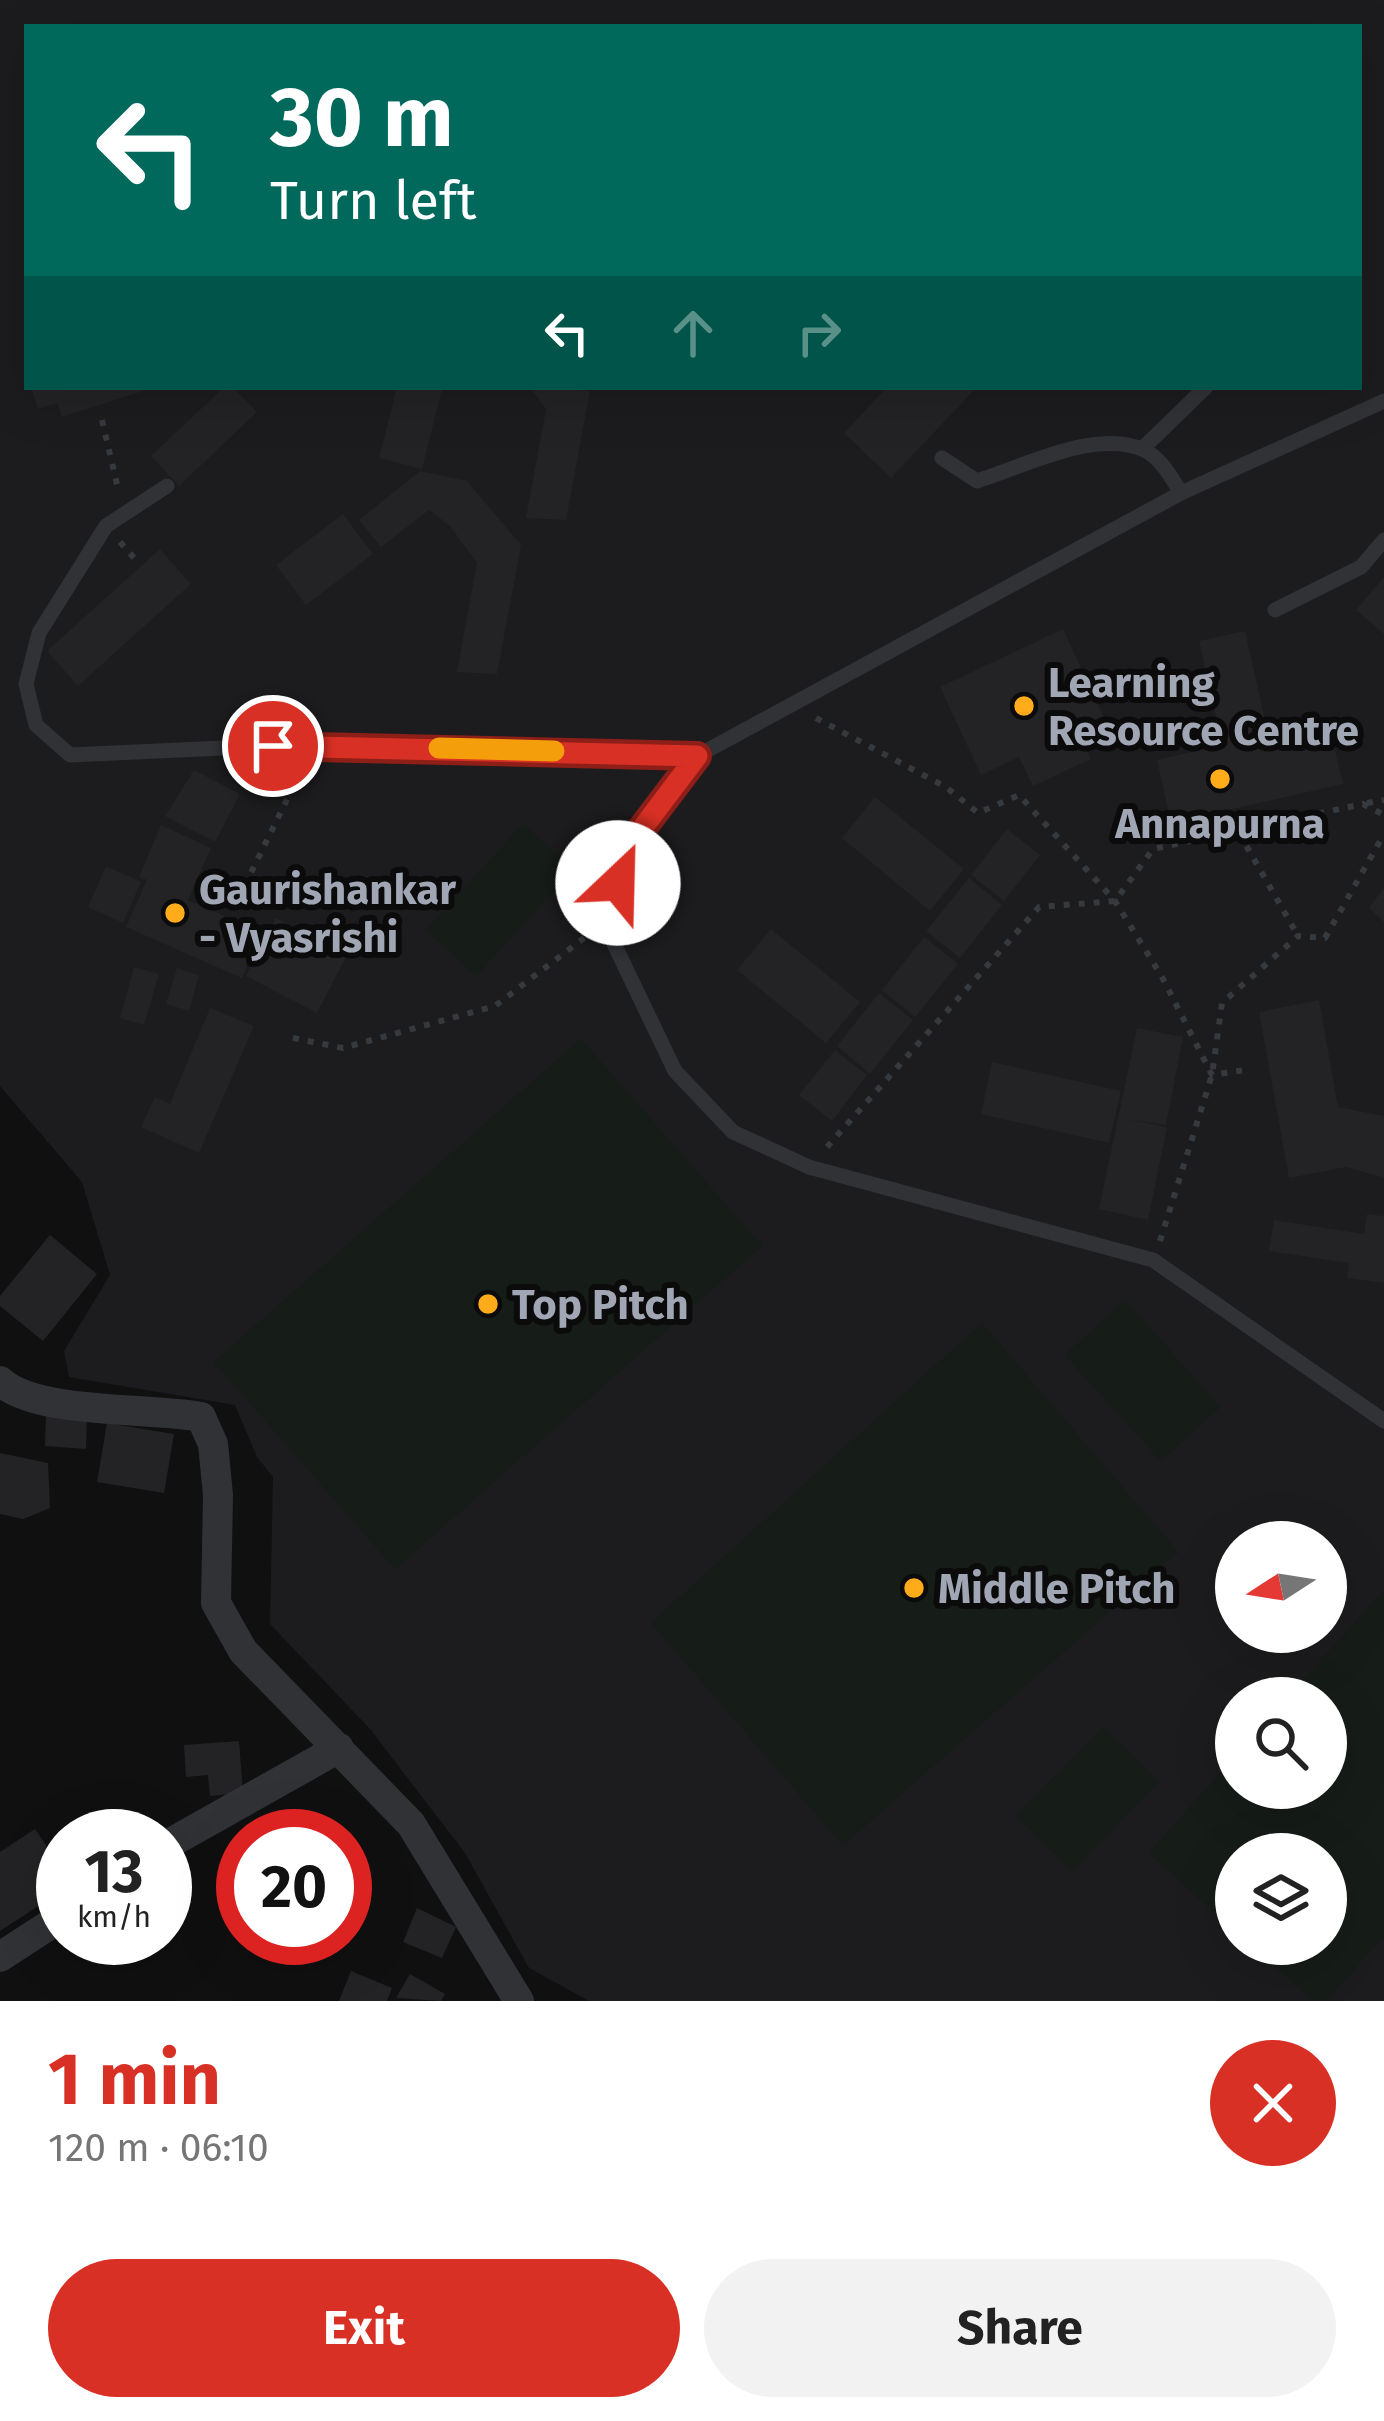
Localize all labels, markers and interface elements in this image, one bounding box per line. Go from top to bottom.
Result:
text: 30 m [270,67,454,168]
icon: left [72,72,228,228]
text: Turn left [270,169,477,233]
icon: left [534,300,600,366]
icon: ahead [660,300,726,366]
icon: right [786,300,852,366]
place label: Learning Resource Centre [1048,658,1359,756]
marker: Learning Resource Centre [1011,693,1037,719]
pin [222,695,324,797]
icon: arrive [240,713,306,779]
marker: Annapurna [1207,766,1233,792]
place label: Annapurna [1114,799,1325,849]
position arrow [555,820,681,946]
place label: Gaurishankar - Vyasrishi [199,865,456,963]
marker: Gaurishankar - Vyasrishi [162,900,188,926]
place label: Top Pitch [512,1280,689,1330]
marker: Top Pitch [475,1291,501,1317]
north arrow [1215,1521,1347,1653]
map controls [1215,1521,1347,1965]
place label: Middle Pitch [938,1564,1176,1614]
marker: Middle Pitch [901,1575,927,1601]
button: search [1215,1677,1347,1809]
speed limit sign: 20 [216,1809,372,1965]
button: layers [1215,1833,1347,1965]
text: 13 [84,1836,144,1908]
text: km/h [77,1899,151,1935]
text: 1 min [48,2037,221,2123]
button: close [1210,2040,1336,2166]
text: 120 m · 06:10 [48,2125,269,2171]
button: Exit [48,2259,680,2397]
button: Share [704,2259,1336,2397]

